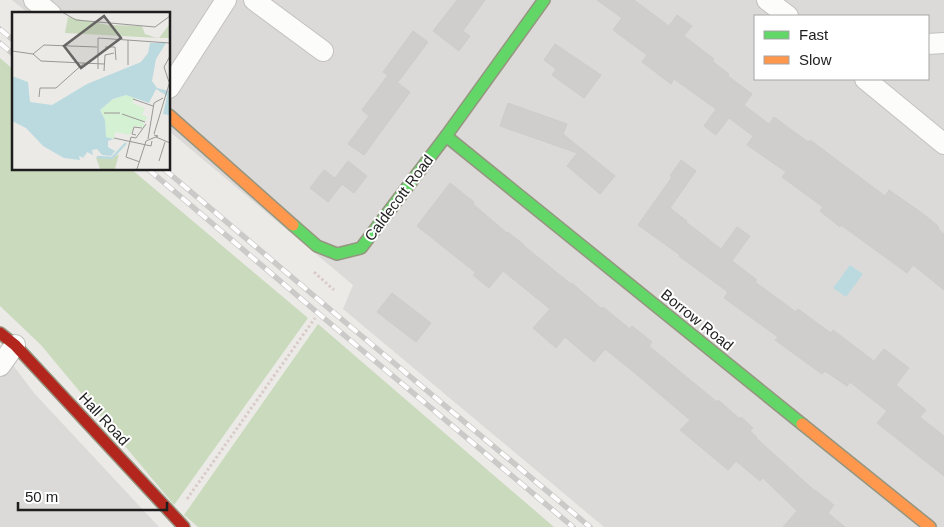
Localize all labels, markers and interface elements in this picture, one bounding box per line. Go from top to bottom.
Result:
inset map [12,12,170,170]
legend [754,15,929,80]
text: Fast [799,26,829,43]
text: Slow [799,51,832,68]
street label: Caldecott Road [361,151,437,244]
street label: Borrow Road [658,285,737,354]
street label: Hall Road [76,389,133,449]
scale bar [18,480,166,512]
text: 50 m [25,488,58,505]

